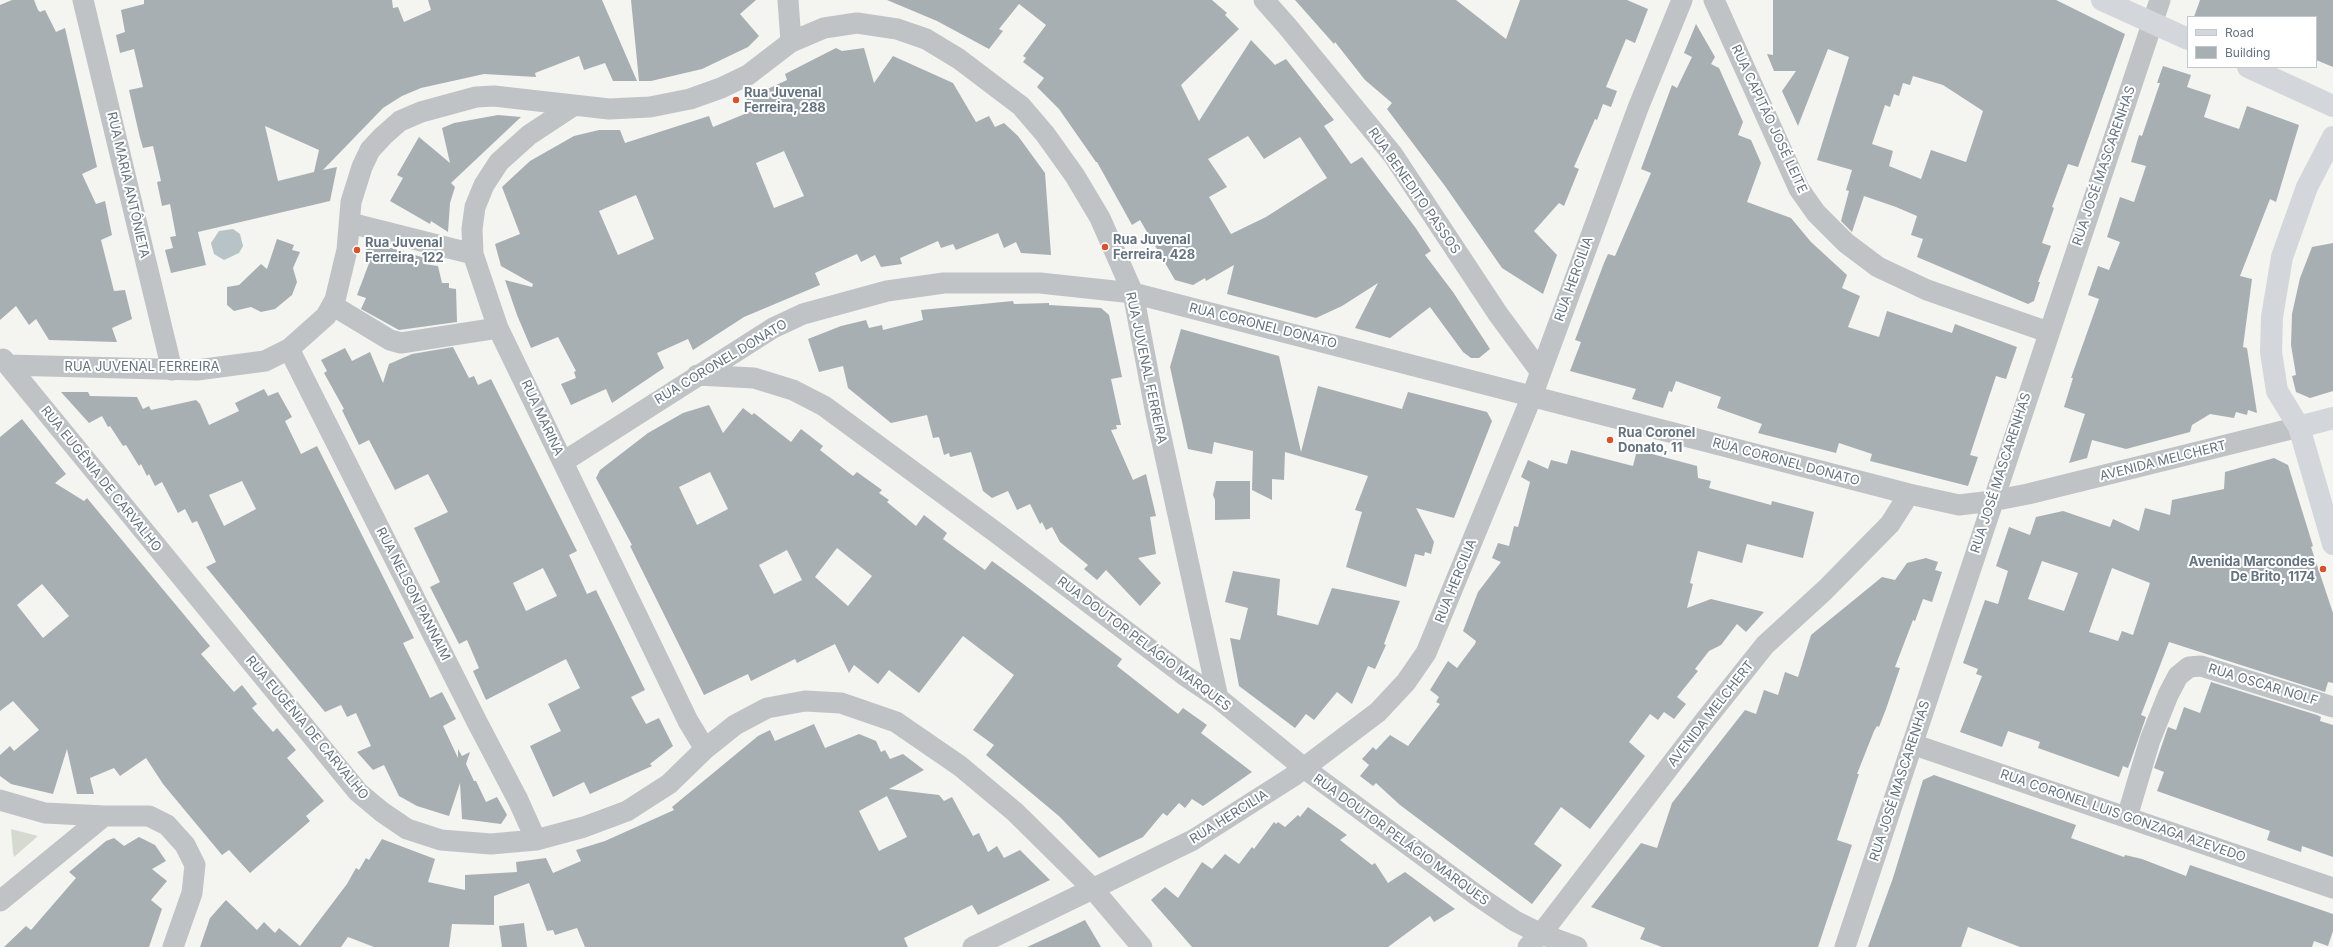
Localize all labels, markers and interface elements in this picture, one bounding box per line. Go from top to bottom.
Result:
legend [2187,16,2317,68]
text: Road [2225,25,2254,40]
street label: RUA CAPITÃO JOSÉ LEITE [1728,42,1810,196]
text: Building [2225,45,2270,60]
street label: RUA JOSÉ MASCARENHAS [2069,84,2139,248]
place label: Rua Juvenal Ferreira, 288 [744,85,826,116]
marker: Rua Juvenal Ferreira, 288 [731,95,741,105]
street label: RUA MARIA ANTÔNIETA [104,110,152,260]
street label: RUA BENEDITO PASSOS [1365,125,1463,257]
place label: Rua Juvenal Ferreira, 428 [1113,232,1195,263]
street label: RUA HERCILIA [1551,234,1597,324]
place label: Rua Juvenal Ferreira, 122 [365,235,444,266]
marker: Rua Juvenal Ferreira, 428 [1100,242,1110,252]
marker: Rua Juvenal Ferreira, 122 [352,245,362,255]
street label: RUA JUVENAL FERREIRA [1122,291,1170,445]
street label: RUA CORONEL DONATO [1188,300,1338,352]
street label: RUA CORONEL DONATO [652,316,790,408]
street label: RUA JUVENAL FERREIRA [65,359,219,375]
street label: RUA MARINA [518,378,566,458]
street label: RUA JOSÉ MASCARENHAS [1968,391,2034,555]
street label: RUA EUGÊNIA DE CARVALHO [38,403,164,555]
place label: Rua Coronel Donato, 11 [1618,425,1695,456]
marker: Rua Coronel Donato, 11 [1605,435,1615,445]
street label: RUA CORONEL DONATO [1711,435,1861,489]
street label: AVENIDA MELCHERT [2098,438,2228,484]
street label: RUA NELSON PANNAIM [373,525,453,663]
street label: RUA HERCILIA [1432,537,1480,625]
place label: Avenida Marcondes De Brito, 1174 [2189,554,2315,585]
marker: Avenida Marcondes De Brito, 1174 [2318,564,2328,574]
street label: RUA DOUTOR PELÁGIO MARQUES [1054,574,1234,714]
street label: RUA EUGÊNIA DE CARVALHO [242,653,372,803]
street label: AVENIDA MELCHERT [1665,658,1757,770]
street label: RUA OSCAR NOLF [2206,661,2320,709]
street label: RUA JOSÉ MASCARENHAS [1867,699,1933,863]
street label: RUA CORONEL LUIS GONZAGA AZEVEDO [1998,767,2248,865]
street label: RUA DOUTOR PELÁGIO MARQUES [1310,771,1492,909]
street label: RUA HERCILIA [1187,787,1271,847]

